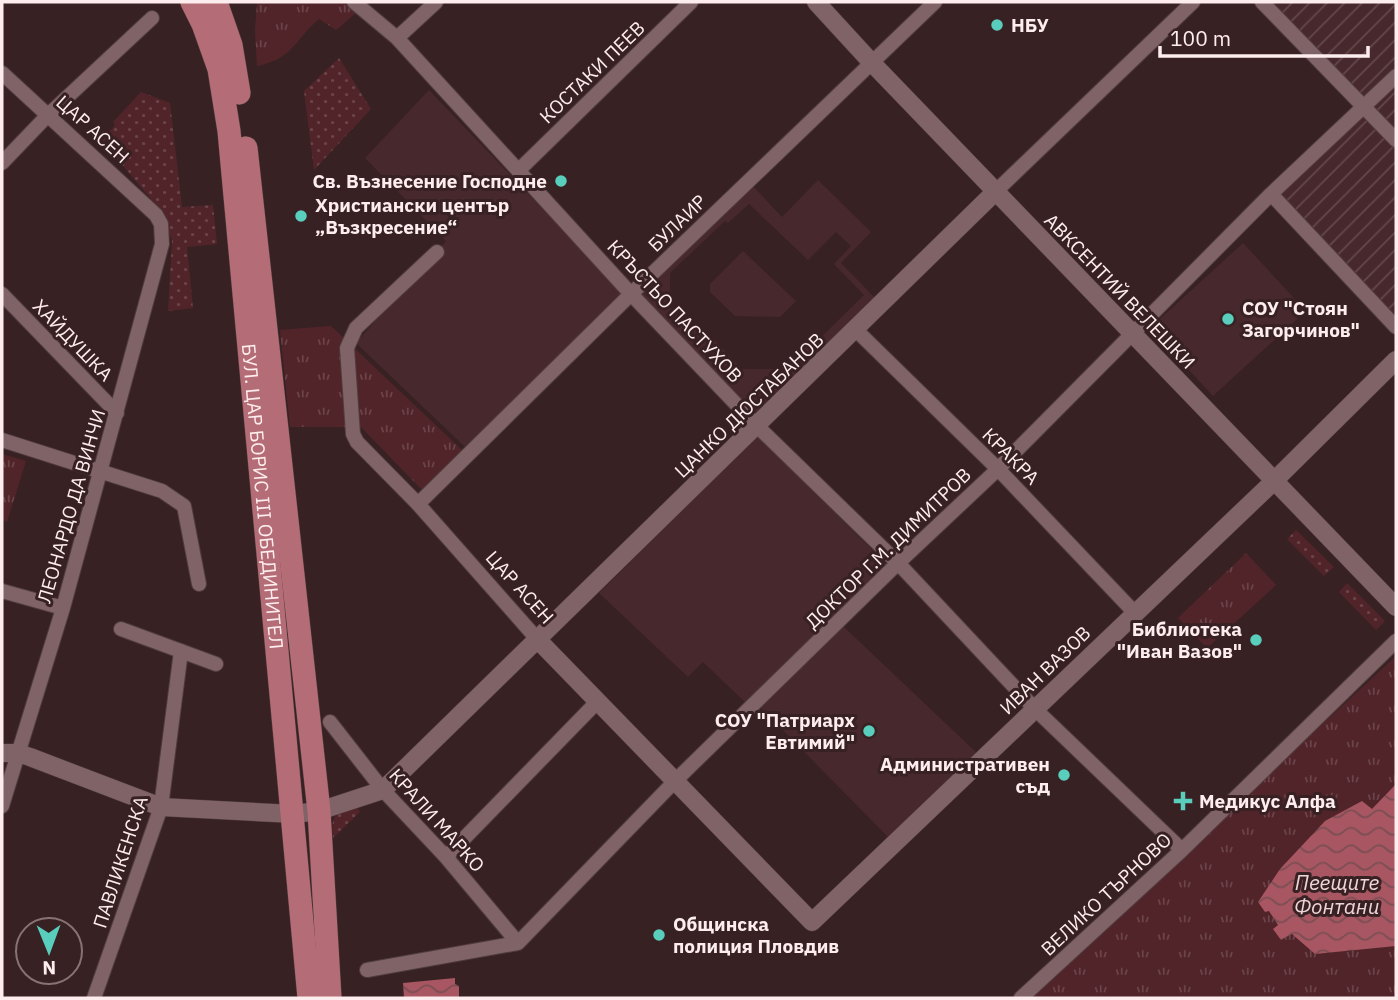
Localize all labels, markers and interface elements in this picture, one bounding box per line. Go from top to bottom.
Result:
place label: НБУ [1011,13,1049,37]
scale bar [1160,14,1368,58]
street label: КОСТАКИ ПЕЕВ [534,16,650,128]
marker: НБУ [989,17,1005,33]
text: 100 m [1170,24,1231,52]
street label: ЦАР АСЕН [51,90,135,168]
place label: Св. Възнесение Господне [312,169,547,193]
marker: Св. Възнесение Господне [553,173,569,189]
street label: БУЛАИР [643,189,711,257]
place label: Христиански център „Възкресение“ [315,193,509,239]
marker: Христиански център „Възкресение“ [293,208,309,224]
street label: АВКСЕНТИЙ ВЕЛЕШКИ [1039,208,1201,374]
street label: КРЪСТЬО ПАСТУХОВ [602,234,748,388]
street label: ХАЙДУШКА [28,294,118,386]
place label: СОУ "Стоян Загорчинов" [1242,296,1360,342]
marker: СОУ "Стоян Загорчинов" [1220,311,1236,327]
street label: ЦАНКО ДЮСТАБАНОВ [669,327,829,483]
street label: БУЛ. ЦАР БОРИС III ОБЕДИНИТЕЛ [237,343,289,650]
street label: ЛЕОНАРДО ДА ВИНЧИ [32,406,110,606]
street label: КРАКРА [977,422,1045,490]
street label: ДОКТОР Г.М. ДИМИТРОВ [800,463,976,633]
street label: ЦАР АСЕН [481,545,559,629]
place label: Библиотека "Иван Вазов" [1117,617,1242,663]
street label: ИВАН ВАЗОВ [995,621,1095,719]
marker: Библиотека "Иван Вазов" [1248,632,1264,648]
place label: СОУ "Патриарх Евтимий" [715,708,855,754]
marker: СОУ "Патриарх Евтимий" [861,723,877,739]
place label: Административен съд [880,752,1050,798]
street label: КРАЛИ МАРКО [384,763,490,877]
marker: Административен съд [1056,767,1072,783]
place label: Медикус Алфа [1199,789,1336,813]
marker: Медикус Алфа [1173,791,1193,811]
street label: ПАВЛИКЕНСКА [87,793,153,931]
street label: ВЕЛИКО ТЪРНОВО [1036,827,1176,961]
water label: Пеещите Фонтани [1295,868,1379,920]
place label: Общинска полиция Пловдив [673,912,839,958]
north arrow [14,916,84,986]
marker: Общинска полиция Пловдив [651,927,667,943]
text: N [42,956,56,980]

